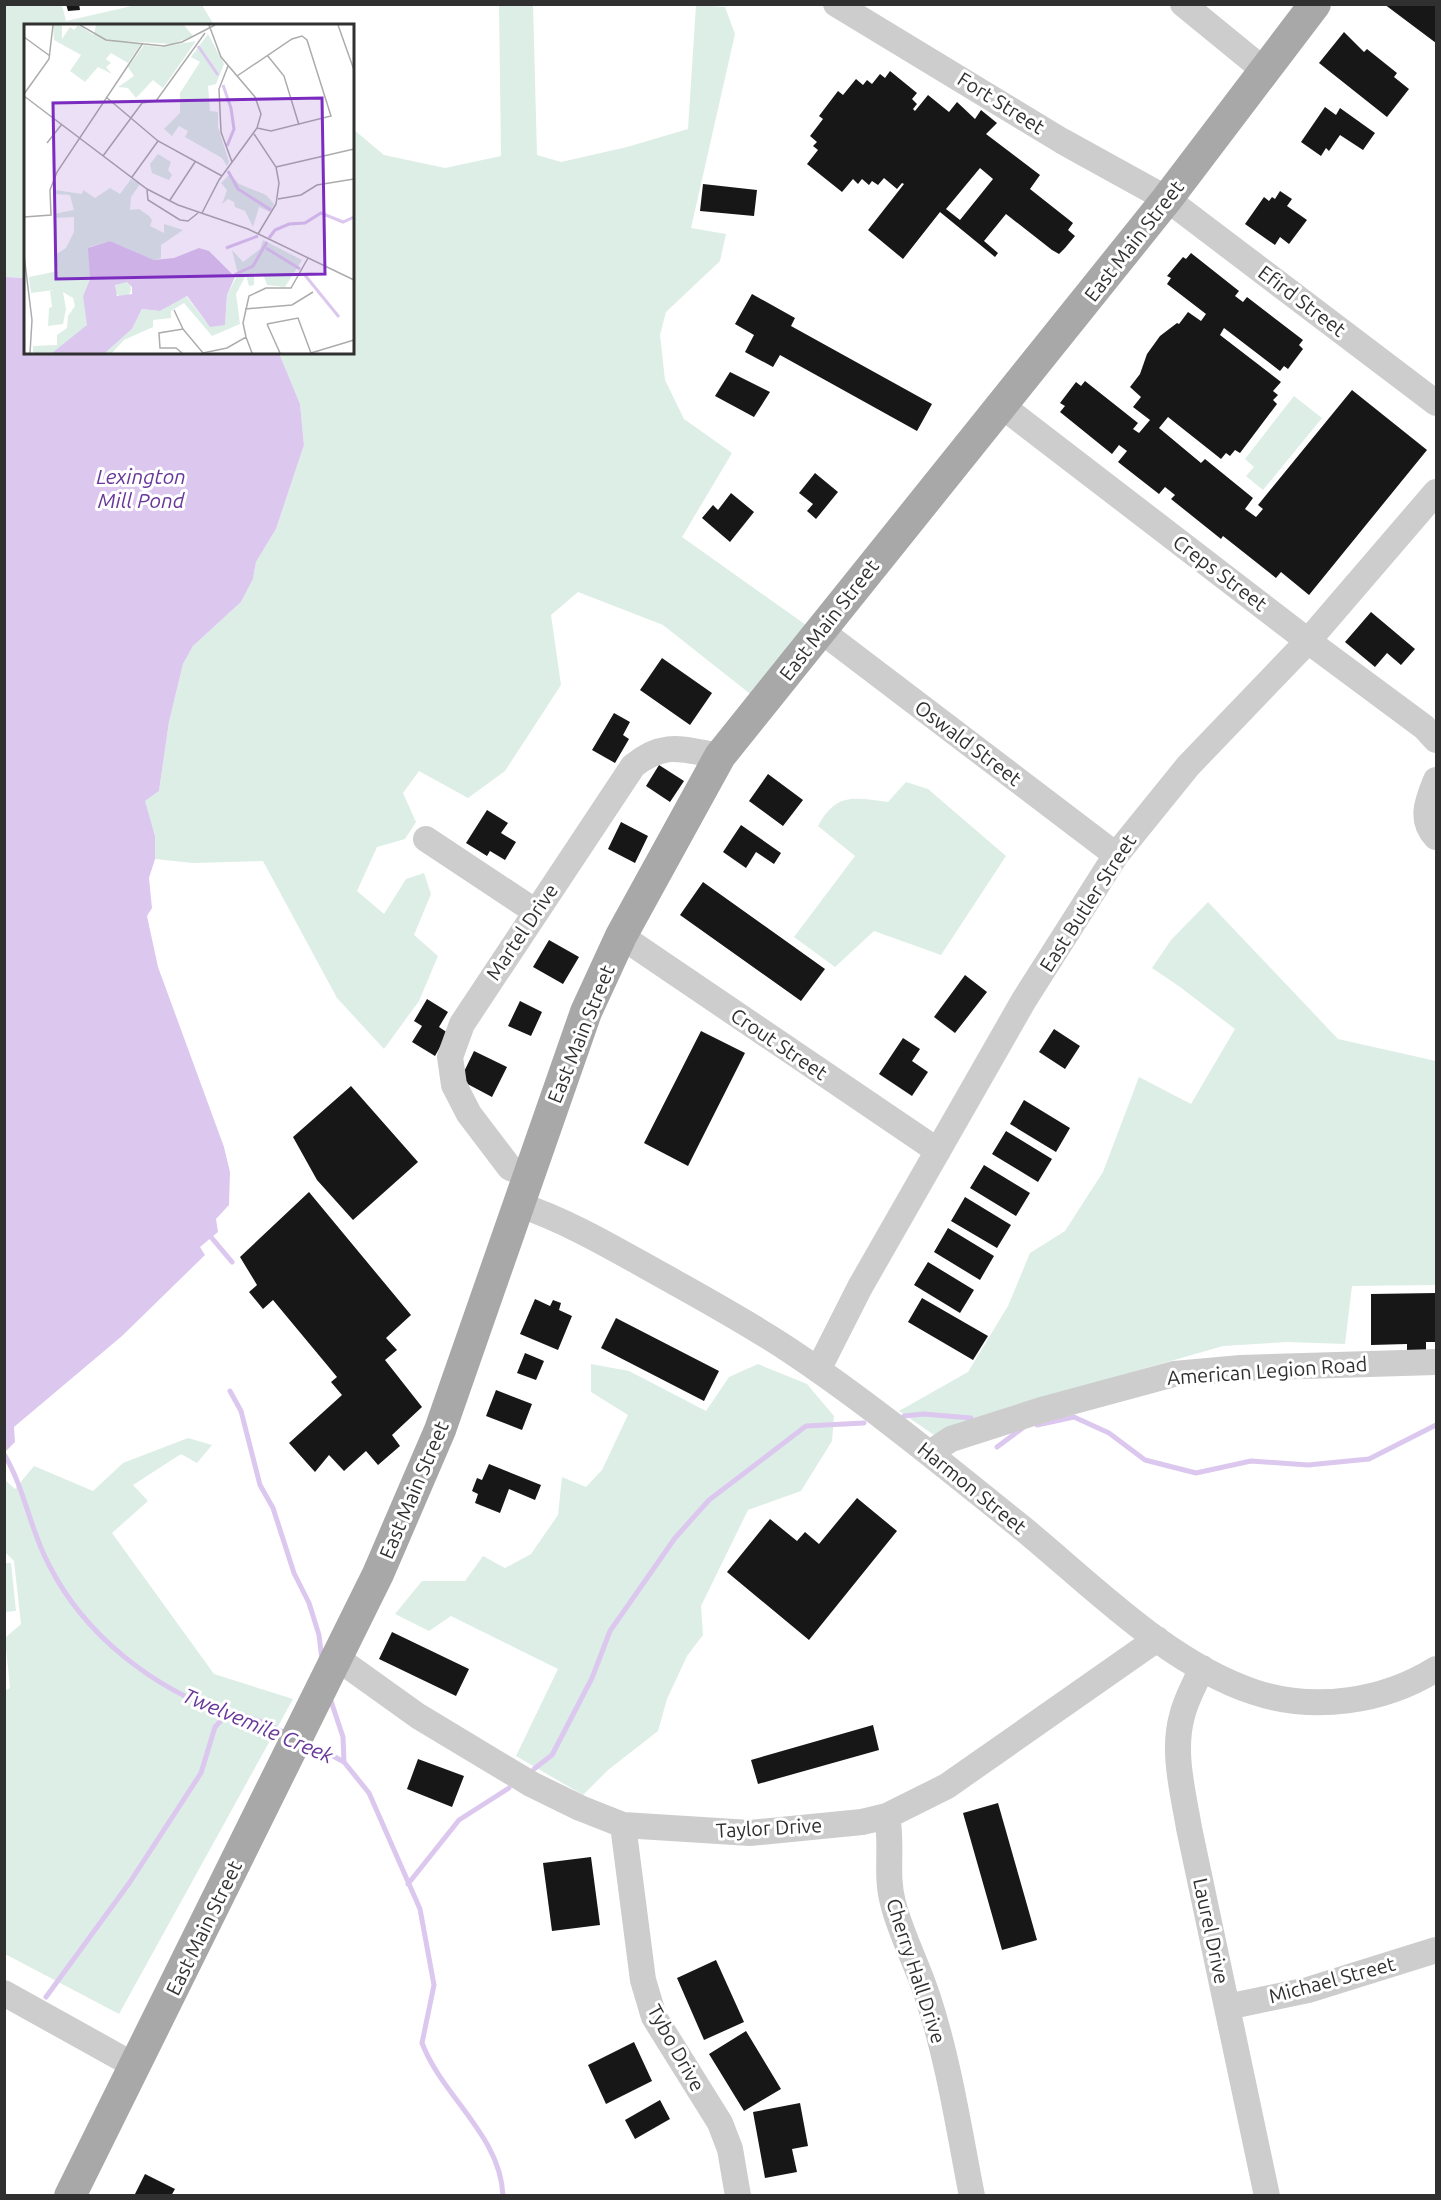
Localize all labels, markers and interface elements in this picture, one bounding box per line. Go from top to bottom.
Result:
inset map [24,24,354,354]
street label: Fort Street [954,67,1049,138]
street label: East Main Street [1079,176,1188,306]
street label: Efird Street [1254,260,1351,341]
water label: Lexington Mill Pond [96,464,186,512]
street label: Creps Street [1169,530,1272,615]
street label: East Main Street [774,555,883,685]
street label: Oswald Street [911,695,1026,790]
street label: East Butler Street [1035,830,1141,976]
street label: Martel Drive [481,879,562,984]
street label: East Main Street [542,961,619,1106]
street label: Crout Street [727,1003,832,1084]
street label: American Legion Road [1166,1352,1368,1389]
street label: East Main Street [374,1418,453,1562]
street label: Harmon Street [914,1437,1031,1538]
water label: Twelvemile Creek [179,1683,338,1768]
street label: Taylor Drive [715,1813,823,1842]
street label: East Main Street [161,1857,246,1999]
street label: Laurel Drive [1189,1876,1234,1986]
street label: Cherry Hall Drive [882,1895,951,2046]
street label: Michael Street [1266,1952,1398,2007]
street label: Tybo Drive [643,2000,710,2095]

